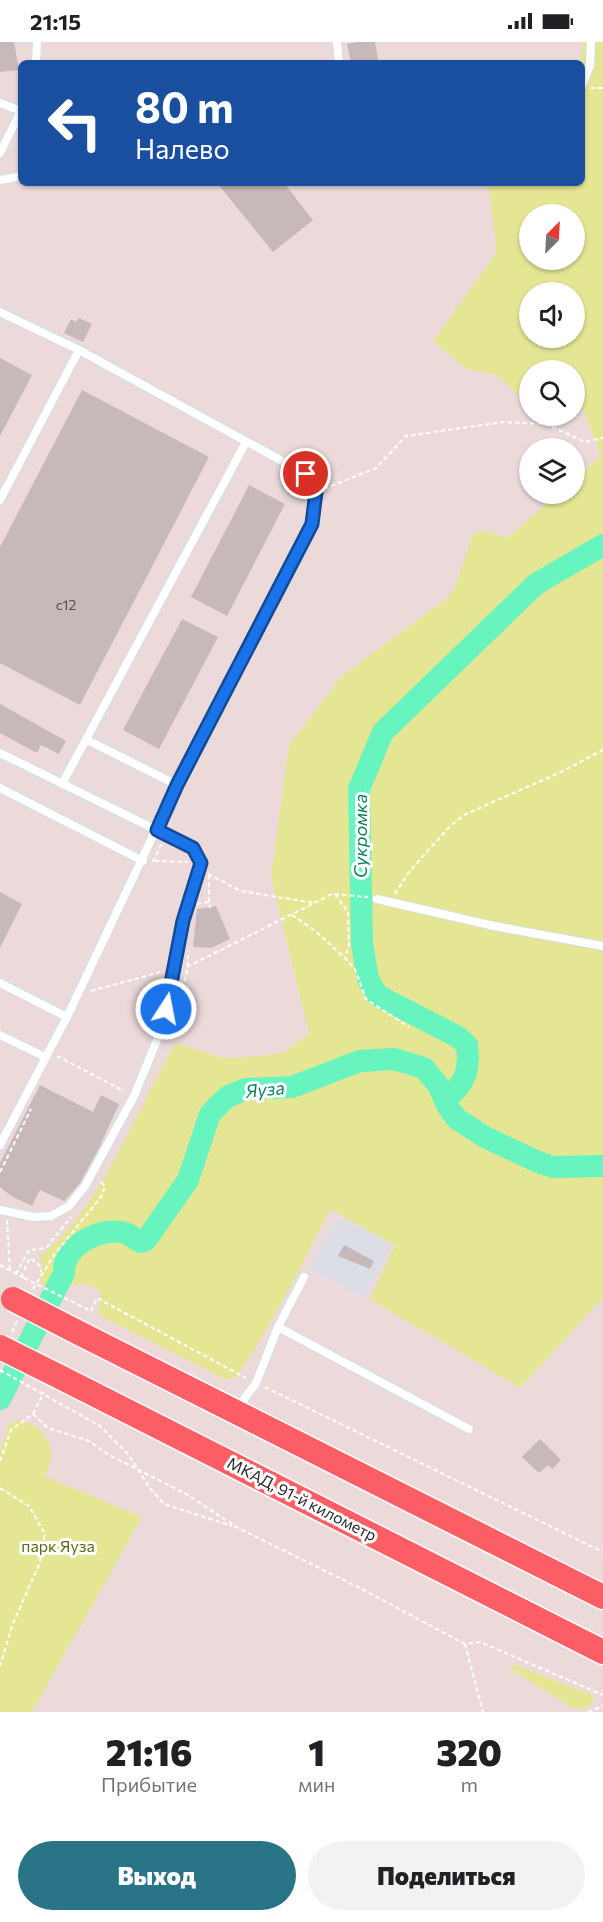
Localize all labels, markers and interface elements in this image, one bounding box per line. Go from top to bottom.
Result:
text: 21:15 [30,8,81,35]
text: 80 m [135,80,234,132]
icon: left [36,84,114,162]
text: Налево [135,132,230,165]
north arrow [519,204,585,270]
map controls [519,204,585,504]
button: sound [519,282,585,348]
button: search [519,360,585,426]
button: layers [519,438,585,504]
pin [280,448,331,499]
icon: arrive [289,457,322,490]
house number: с12 [56,596,77,613]
water label: Сукромка [349,794,371,878]
position arrow [134,977,198,1041]
water label: Яуза [243,1076,286,1102]
street label: МКАД, 91-й километр [224,1453,380,1544]
park label: парк Яуза [21,1536,95,1555]
text: 21:16 [106,1729,193,1773]
text: 1 [308,1729,325,1773]
text: 320 [436,1729,502,1773]
text: Прибытие [101,1772,197,1796]
text: мин [298,1772,335,1796]
text: m [460,1772,478,1796]
button: Выход [18,1841,296,1910]
button: Поделиться [308,1841,585,1910]

